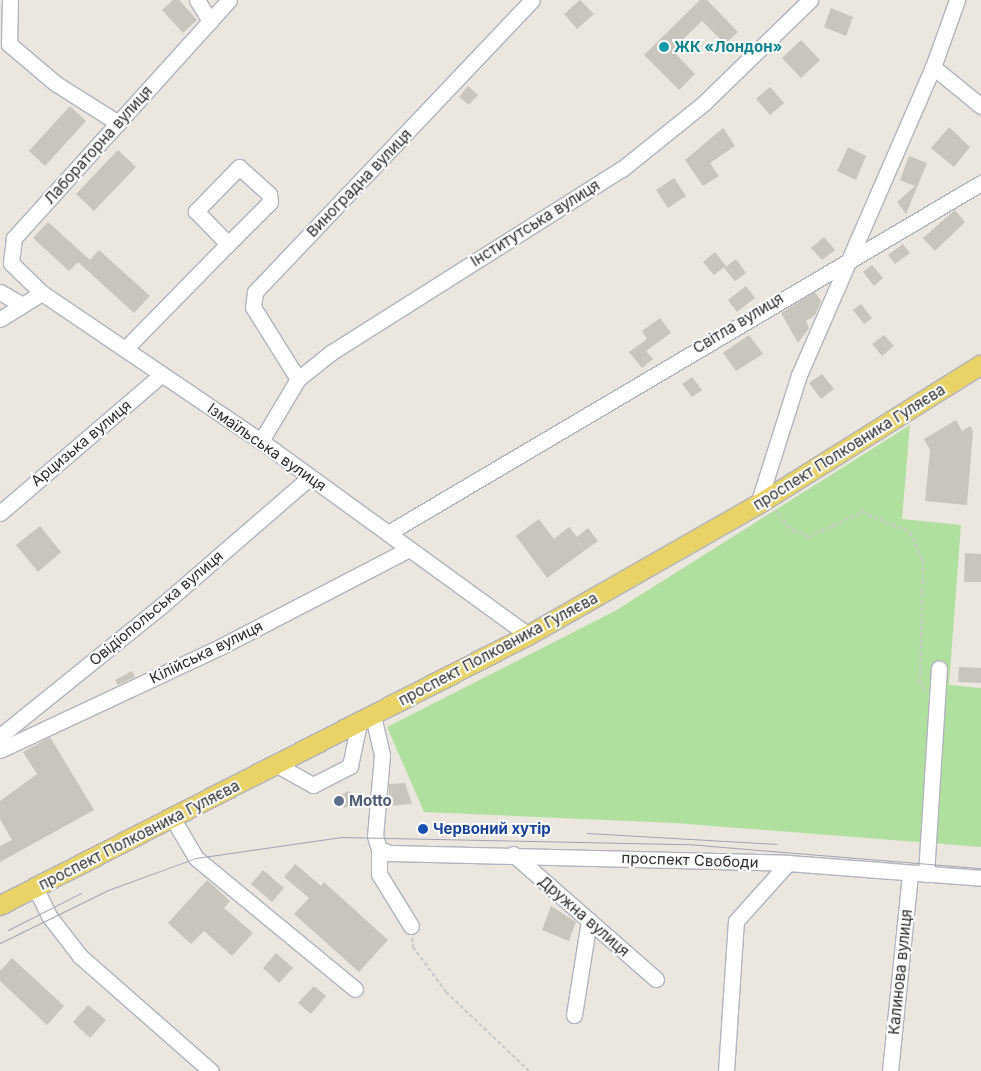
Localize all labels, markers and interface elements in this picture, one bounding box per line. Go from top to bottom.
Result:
place label: ЖК «Лондон» [674,38,783,56]
marker: ЖК «Лондон» [658,41,670,53]
street label: Лабораторна вулиця [40,82,156,208]
street label: Виноградна вулиця [303,125,415,241]
street label: Інститутська вулиця [467,176,603,270]
street label: Світла вулиця [690,289,786,357]
street label: проспект Полковника Гуляєва [750,380,948,514]
street label: Арцизька вулиця [27,396,135,490]
street label: Ізмаїльська вулиця [204,399,330,495]
street label: Овідіопольська вулиця [85,547,227,669]
street label: проспект Полковника Гуляєва [395,589,601,709]
street label: Кілійська вулиця [146,617,266,687]
street label: проспект Полковника Гуляєва [36,776,242,894]
place label: Motto [349,792,392,810]
marker: Motto [333,795,345,807]
place label: Червоний хутір [433,820,551,838]
marker: Червоний хутір [417,823,429,835]
street label: проспект Свободи [621,849,759,871]
street label: Дружна вулиця [535,872,633,960]
street label: Калинова вулиця [884,908,916,1036]

